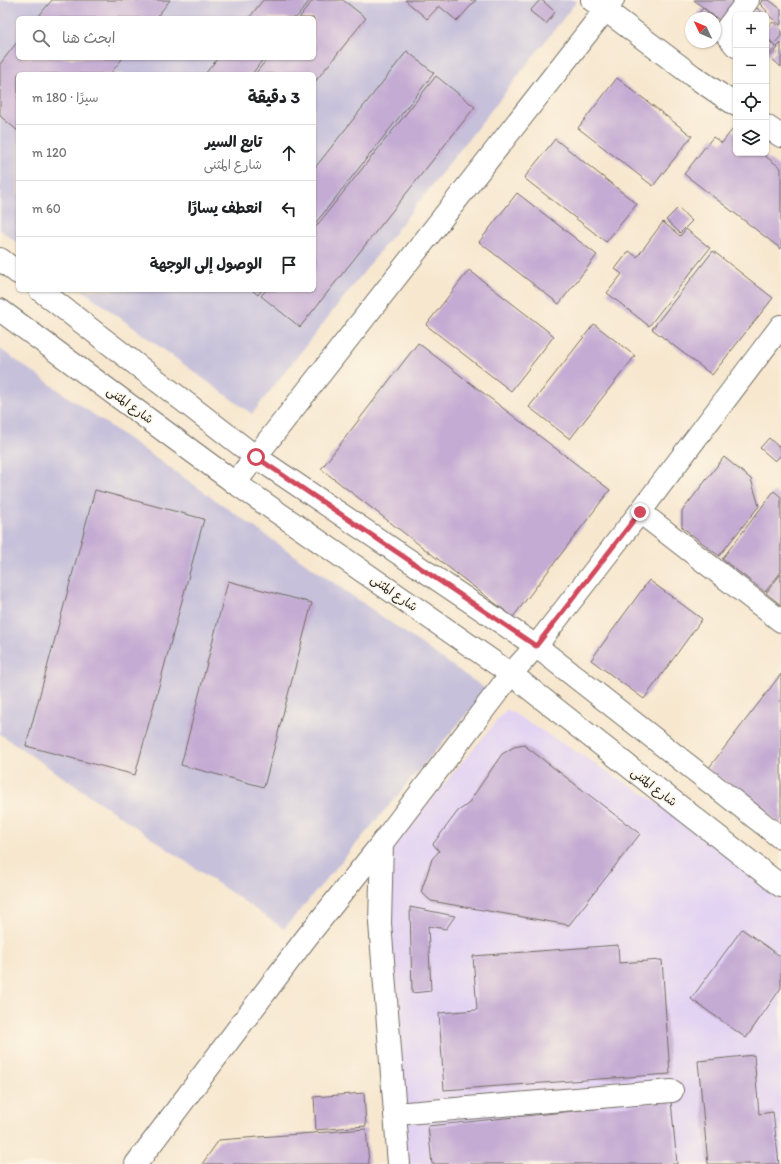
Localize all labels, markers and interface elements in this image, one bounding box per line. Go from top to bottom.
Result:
north arrow [685,12,721,48]
map controls [733,12,769,156]
button: + [733,12,769,48]
search box [16,16,316,60]
icon: search [30,27,52,49]
text: ابحث هنا [62,29,116,47]
button: − [733,48,769,84]
button: locate [733,84,769,120]
text: 3 دقيقة [248,87,300,107]
text: سيرًا · 180 m [32,90,99,105]
button: layers [733,120,769,156]
text: تابع السير [205,133,262,151]
icon: ahead [278,142,300,164]
text: 120 m [32,145,67,160]
text: شارع المثنى [204,157,262,172]
icon: left [278,198,300,220]
text: انعطف يسارًا [188,199,262,217]
text: 60 m [32,201,61,216]
icon: arrive [278,254,300,276]
text: الوصول إلى الوجهة [150,255,262,273]
street label: شارع المثنى [103,384,156,428]
route start [247,448,265,466]
route end [631,503,649,521]
street label: شارع المثنى [367,572,420,616]
street label: شارع المثنى [627,765,680,811]

